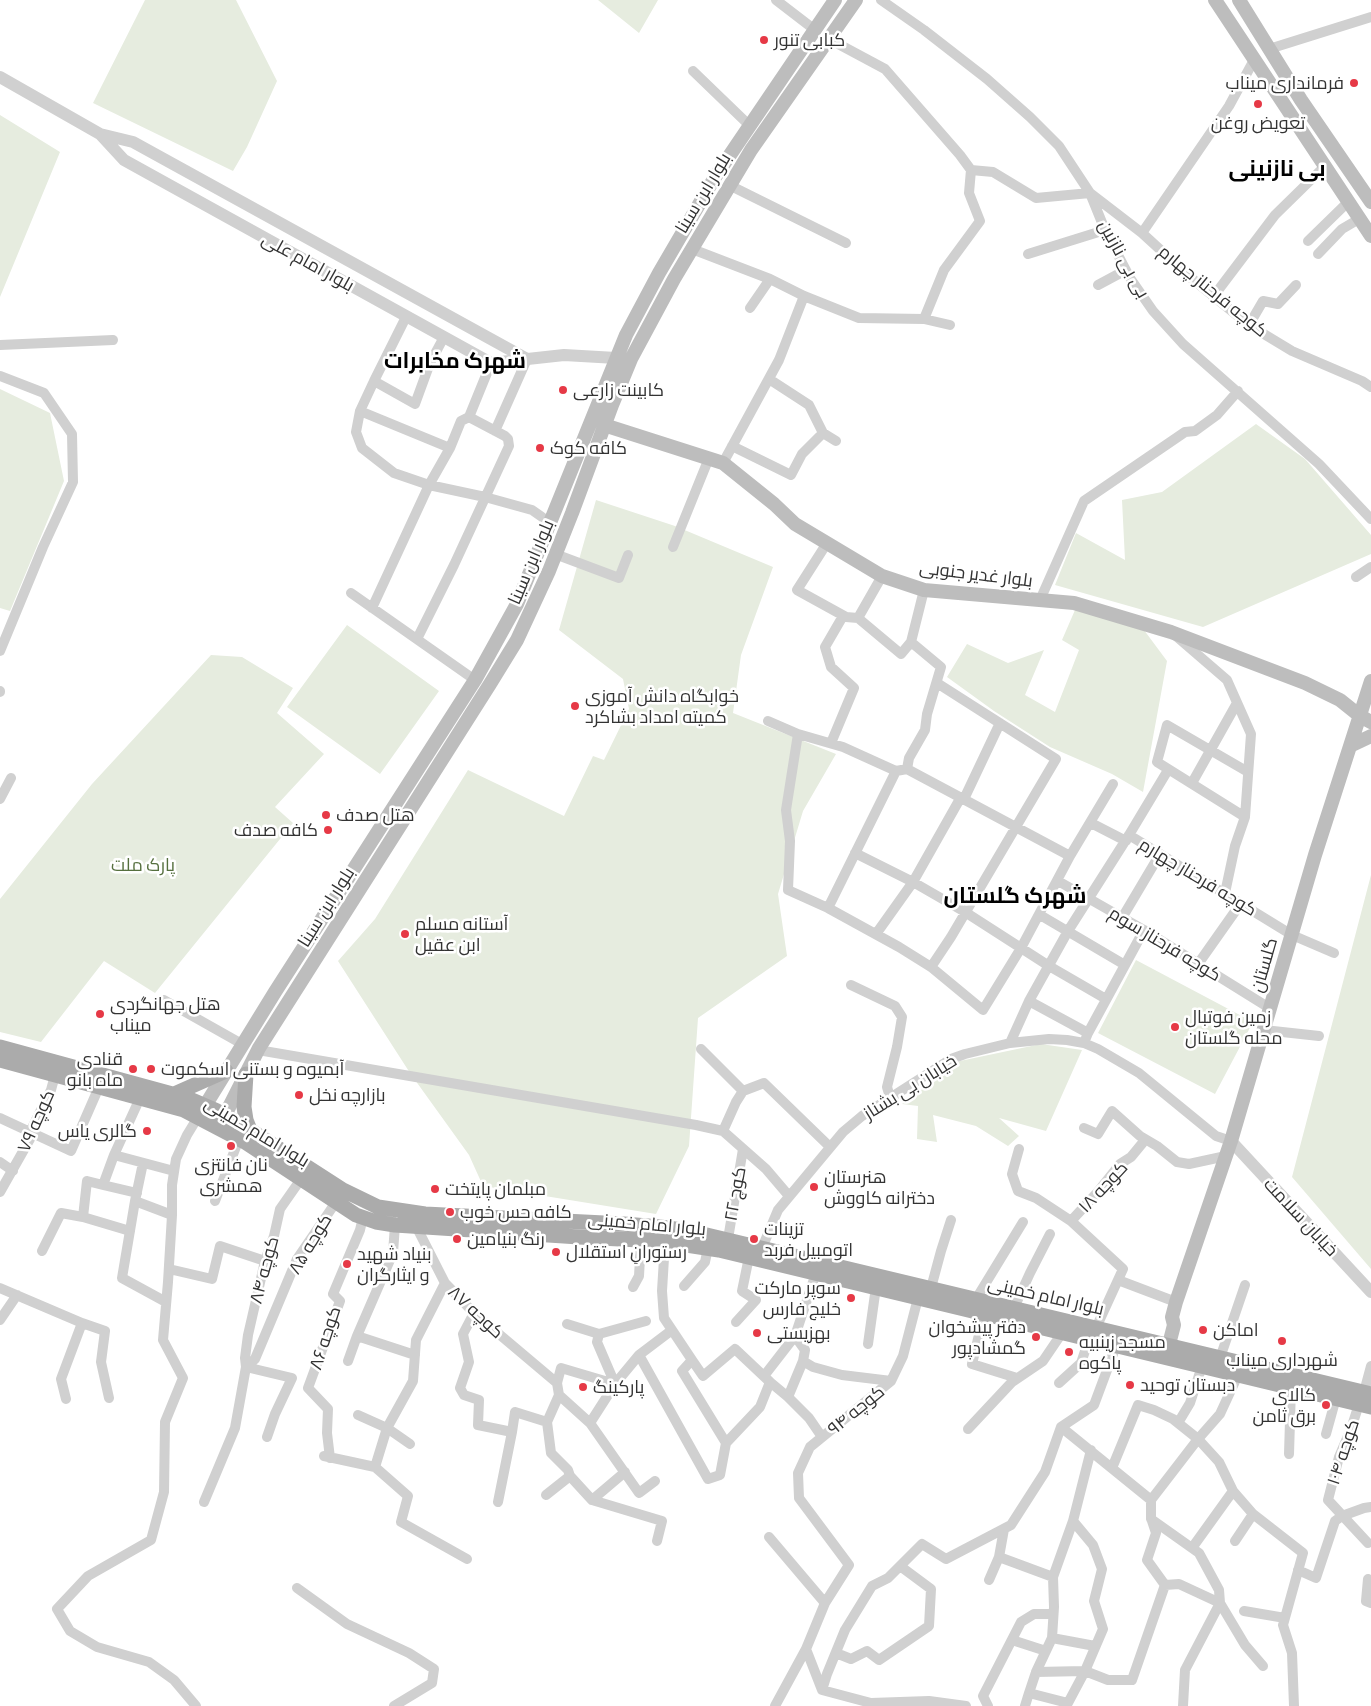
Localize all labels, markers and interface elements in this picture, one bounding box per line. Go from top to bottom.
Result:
place label: کبابی تنور [774,29,845,51]
marker: کبابی تنور [758,34,770,46]
place label: فرمانداری میناب [1226,72,1344,94]
marker: فرمانداری میناب [1348,77,1360,89]
marker: تعویض روغن [1252,98,1264,110]
place label: تعویض روغن [1211,112,1305,134]
street label: بلوار ابن سینا [671,149,735,237]
district label: بی نازنینی [1228,156,1326,182]
street label: بی بی نازنین [1094,216,1154,302]
street label: بلوار امام علی [258,228,358,296]
street label: کوچه فرحناز چهارم [1154,241,1272,341]
district label: شهرک مخابرات [384,348,526,374]
place label: کابینت زارعی [573,379,664,401]
marker: کابینت زارعی [557,384,569,396]
place label: کافه کوک [550,437,627,459]
marker: کافه کوک [534,442,546,454]
street label: بلوار ابن سینا [503,516,559,608]
street label: بلوار غدیر جنوبی [918,556,1034,592]
place label: خوابگاه دانش آموزی کمیته امداد بشاکرد [585,685,739,728]
marker: خوابگاه دانش آموزی کمیته امداد بشاکرد [569,700,581,712]
place label: هتل صدف [336,804,415,826]
marker: هتل صدف [320,809,332,821]
place label: کافه صدف [234,819,318,841]
marker: کافه صدف [322,824,334,836]
street label: کوچه فرحناز چهارم [1135,833,1261,921]
park label: پارک ملت [111,854,175,876]
street label: بلوار ابن سینا [293,863,359,951]
district label: شهرک گلستان [944,883,1086,909]
street label: کوچه فرحناز سوم [1105,902,1225,986]
place label: آستانه مسلم ابن عقیل [415,913,508,956]
marker: آستانه مسلم ابن عقیل [399,928,411,940]
street label: گلستان [1246,935,1282,995]
place label: هتل جهانگردی میناب [110,993,221,1036]
place label: زمین فوتبال محله گلستان [1185,1006,1283,1048]
marker: هتل جهانگردی میناب [94,1008,106,1020]
marker: زمین فوتبال محله گلستان [1169,1021,1181,1033]
place label: قنادی ماه بانو [67,1048,123,1090]
street label: خیابان بی بشناز [859,1050,961,1124]
place label: آبمیوه و بستنی اسکموت [161,1058,344,1080]
marker: قنادی ماه بانو [127,1063,139,1075]
marker: آبمیوه و بستنی اسکموت [145,1063,157,1075]
place label: بازارچه نخل [309,1084,386,1106]
street label: کوچه ۷۹ [13,1086,59,1156]
marker: بازارچه نخل [293,1089,305,1101]
street label: بلوار امام خمینی [201,1092,313,1172]
place label: گالری یاس [58,1120,137,1142]
marker: گالری یاس [141,1125,153,1137]
marker: نان فانتزی همشری [225,1140,237,1152]
place label: نان فانتزی همشری [194,1154,268,1196]
street label: کوچه ۱۸ [1074,1157,1132,1217]
street label: کوچ ۲۲ [720,1165,750,1223]
place label: هنرستان دخترانه کاووش [824,1166,935,1208]
street label: خیابان سلامت [1259,1173,1343,1261]
place label: مبلمان پایتخت [445,1178,546,1200]
marker: هنرستان دخترانه کاووش [808,1181,820,1193]
marker: مبلمان پایتخت [429,1183,441,1195]
place label: کافه حس خوب [460,1201,572,1223]
marker: کافه حس خوب [444,1206,456,1218]
street label: بلوار امام خمینی [587,1208,707,1240]
street label: کوچه ۸۵ [284,1210,336,1278]
place label: تزینات اتومبیل فربد [764,1218,853,1260]
place label: رنگ بنیامین [467,1228,545,1250]
marker: رنگ بنیامین [451,1233,463,1245]
marker: تزینات اتومبیل فربد [748,1233,760,1245]
street label: کوچه ۸۴ [245,1234,283,1306]
place label: رستورانِ استقلال [566,1241,687,1263]
place label: بنیاد شهید و ایثارگران [357,1243,432,1286]
marker: رستورانِ استقلال [550,1246,562,1258]
marker: بنیاد شهید و ایثارگران [341,1258,353,1270]
street label: بلوار امام خمینی [986,1272,1106,1320]
place label: سوپر مارکت خلیج فارس [755,1277,841,1320]
street label: کوچه ۸۷ [444,1281,508,1343]
marker: سوپر مارکت خلیج فارس [845,1292,857,1304]
street label: کوچه ۸۶ [305,1304,345,1372]
place label: دفتر پیشخوان گمشادپور [929,1316,1026,1358]
place label: اماکن [1213,1319,1259,1341]
place label: بهزیستی [767,1322,831,1344]
marker: اماکن [1197,1324,1209,1336]
marker: بهزیستی [751,1327,763,1339]
marker: دفتر پیشخوان گمشادپور [1030,1331,1042,1343]
place label: مسجد زینبیه پاکوه [1079,1331,1166,1374]
marker: شهرداری میناب [1276,1335,1288,1347]
marker: مسجد زینبیه پاکوه [1063,1346,1075,1358]
place label: شهرداری میناب [1226,1349,1338,1371]
place label: دبستان توحید [1140,1374,1235,1396]
place label: پارکینگ [593,1376,644,1398]
marker: دبستان توحید [1124,1379,1136,1391]
marker: پارکینگ [577,1381,589,1393]
street label: کوچه ۹۴ [823,1381,889,1439]
place label: کالای برق ثامن [1253,1384,1316,1426]
marker: کالای برق ثامن [1320,1399,1332,1411]
street label: کوچه ۱۰۴ [1322,1417,1364,1487]

